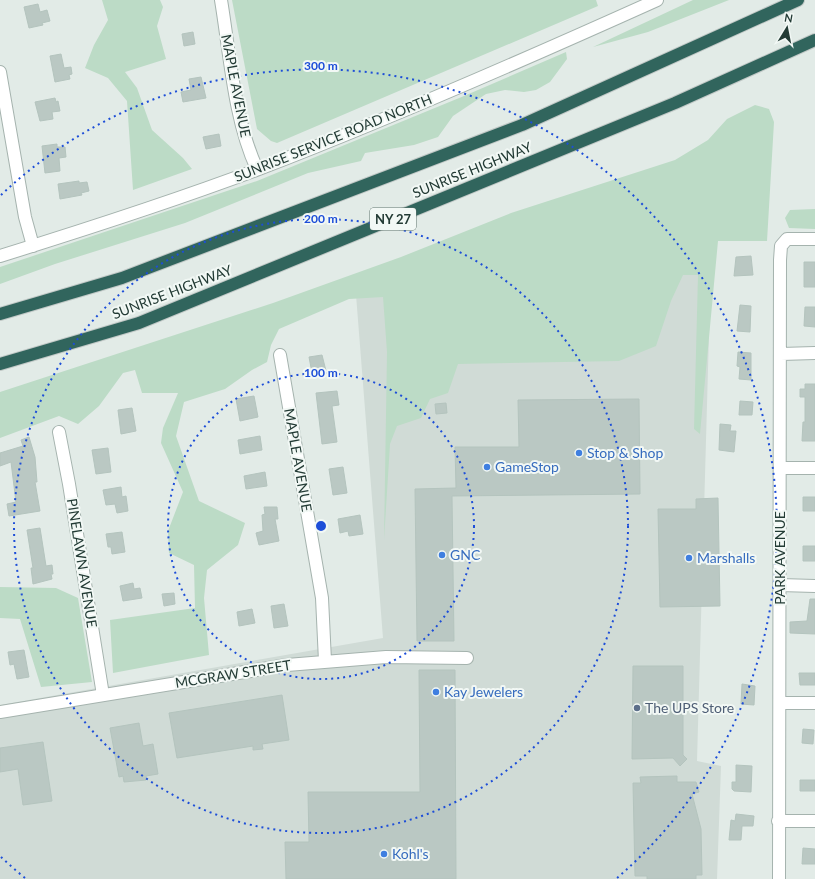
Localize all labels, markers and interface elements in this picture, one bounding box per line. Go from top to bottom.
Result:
north arrow [767,8,807,48]
text: N [784,11,794,25]
street label: MAPLE AVENUE [218,33,255,139]
text: 300 m [304,58,338,73]
street label: SUNRISE SERVICE ROAD NORTH [231,90,434,185]
street label: SUNRISE HIGHWAY [410,138,534,201]
road number: NY 27 [370,208,416,230]
text: 200 m [304,211,338,226]
street label: SUNRISE HIGHWAY [109,261,234,322]
text: 100 m [304,365,338,380]
street label: MAPLE AVENUE [281,407,316,513]
place label: Stop & Shop [587,444,663,461]
marker: Stop & Shop [574,448,584,458]
place label: GameStop [495,458,559,475]
marker: GameStop [482,462,492,472]
street label: PINELAWN AVENUE [64,497,101,629]
street label: PARK AVENUE [771,511,788,605]
centre of rings [314,519,328,533]
place label: GNC [450,546,481,563]
place label: Marshalls [697,549,755,566]
marker: GNC [437,550,447,560]
marker: Marshalls [684,553,694,563]
street label: MCGRAW STREET [174,656,293,691]
place label: Kay Jewelers [444,683,523,700]
marker: Kay Jewelers [431,687,441,697]
place label: The UPS Store [645,699,734,716]
marker: The UPS Store [632,703,642,713]
place label: Kohl's [392,845,429,862]
marker: Kohl's [379,849,389,859]

